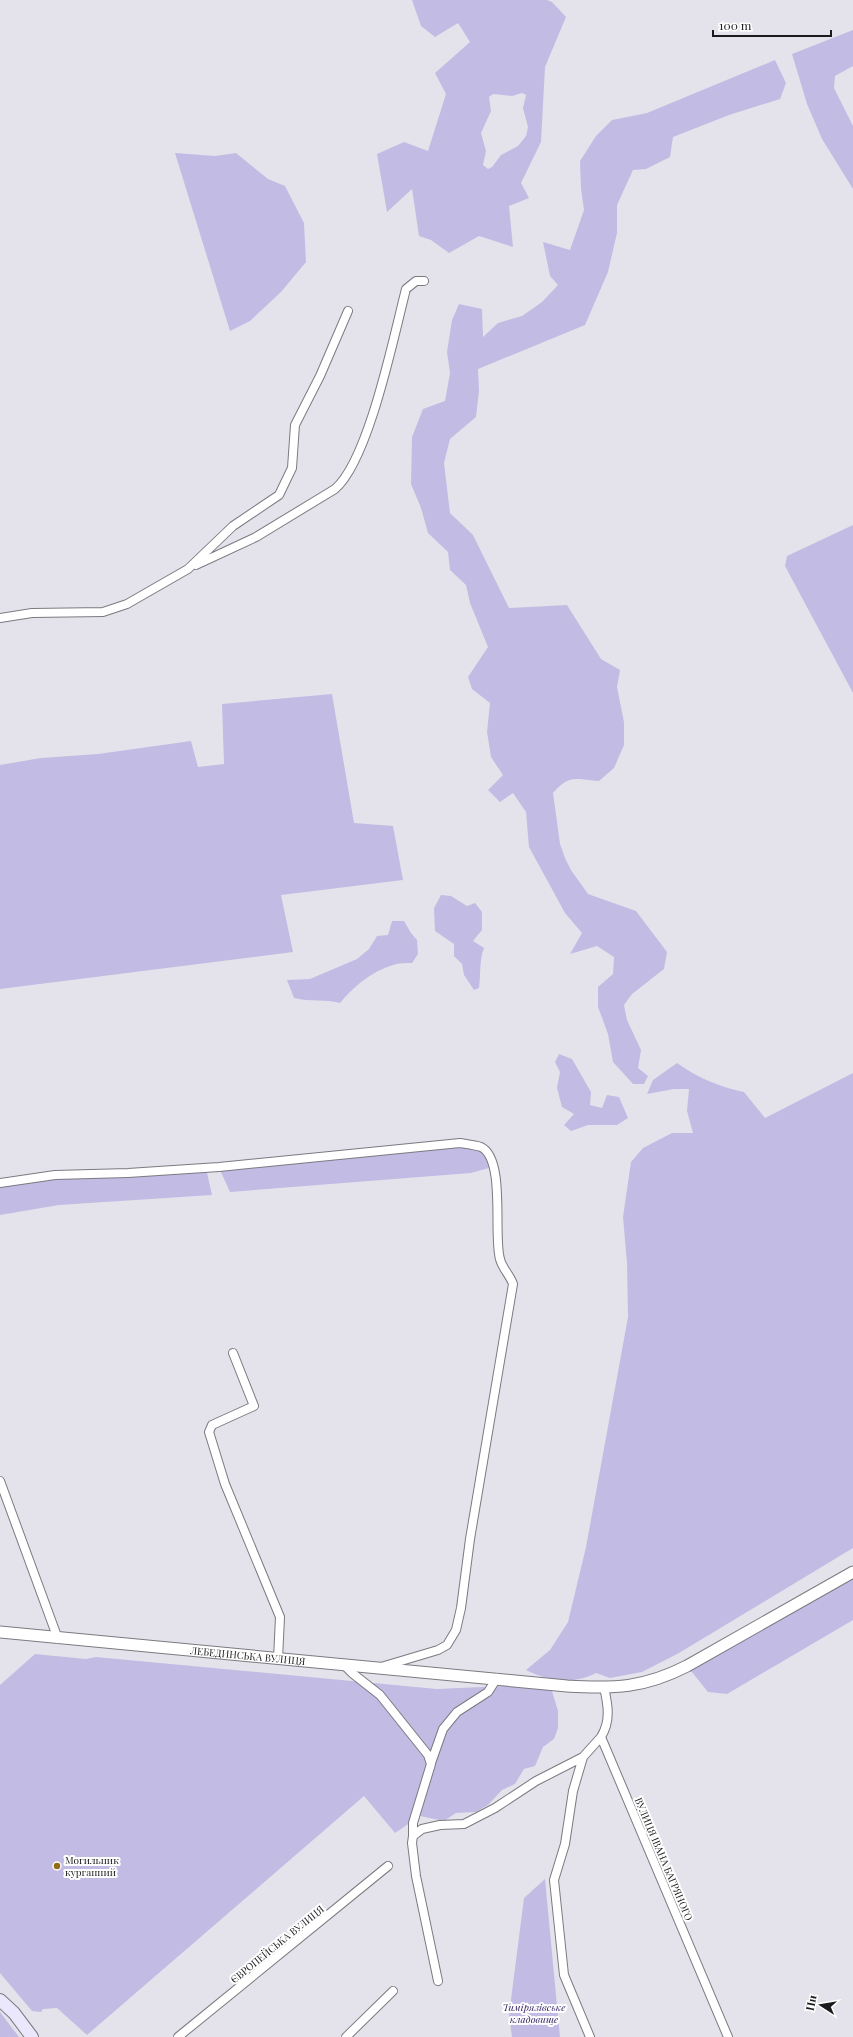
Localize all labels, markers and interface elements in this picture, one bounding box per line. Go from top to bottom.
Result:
scale bar [713,12,831,38]
text: 100 m [719,17,752,33]
street label: ЛЕБЕДИНСЬКА ВУЛИЦЯ [189,1643,307,1668]
street label: ВУЛИЦЯ ІВАНА БАГРЯНОГО [632,1795,696,1923]
place label: Могильник курганний [65,1853,119,1879]
marker: Могильник курганний [52,1861,62,1871]
street label: ЄВРОПЕЙСЬКА ВУЛИЦЯ [227,1902,327,1986]
north arrow [801,1985,841,2025]
text: Пн [802,1994,820,2012]
park label: Тимірязівське кладовище [502,2000,566,2026]

